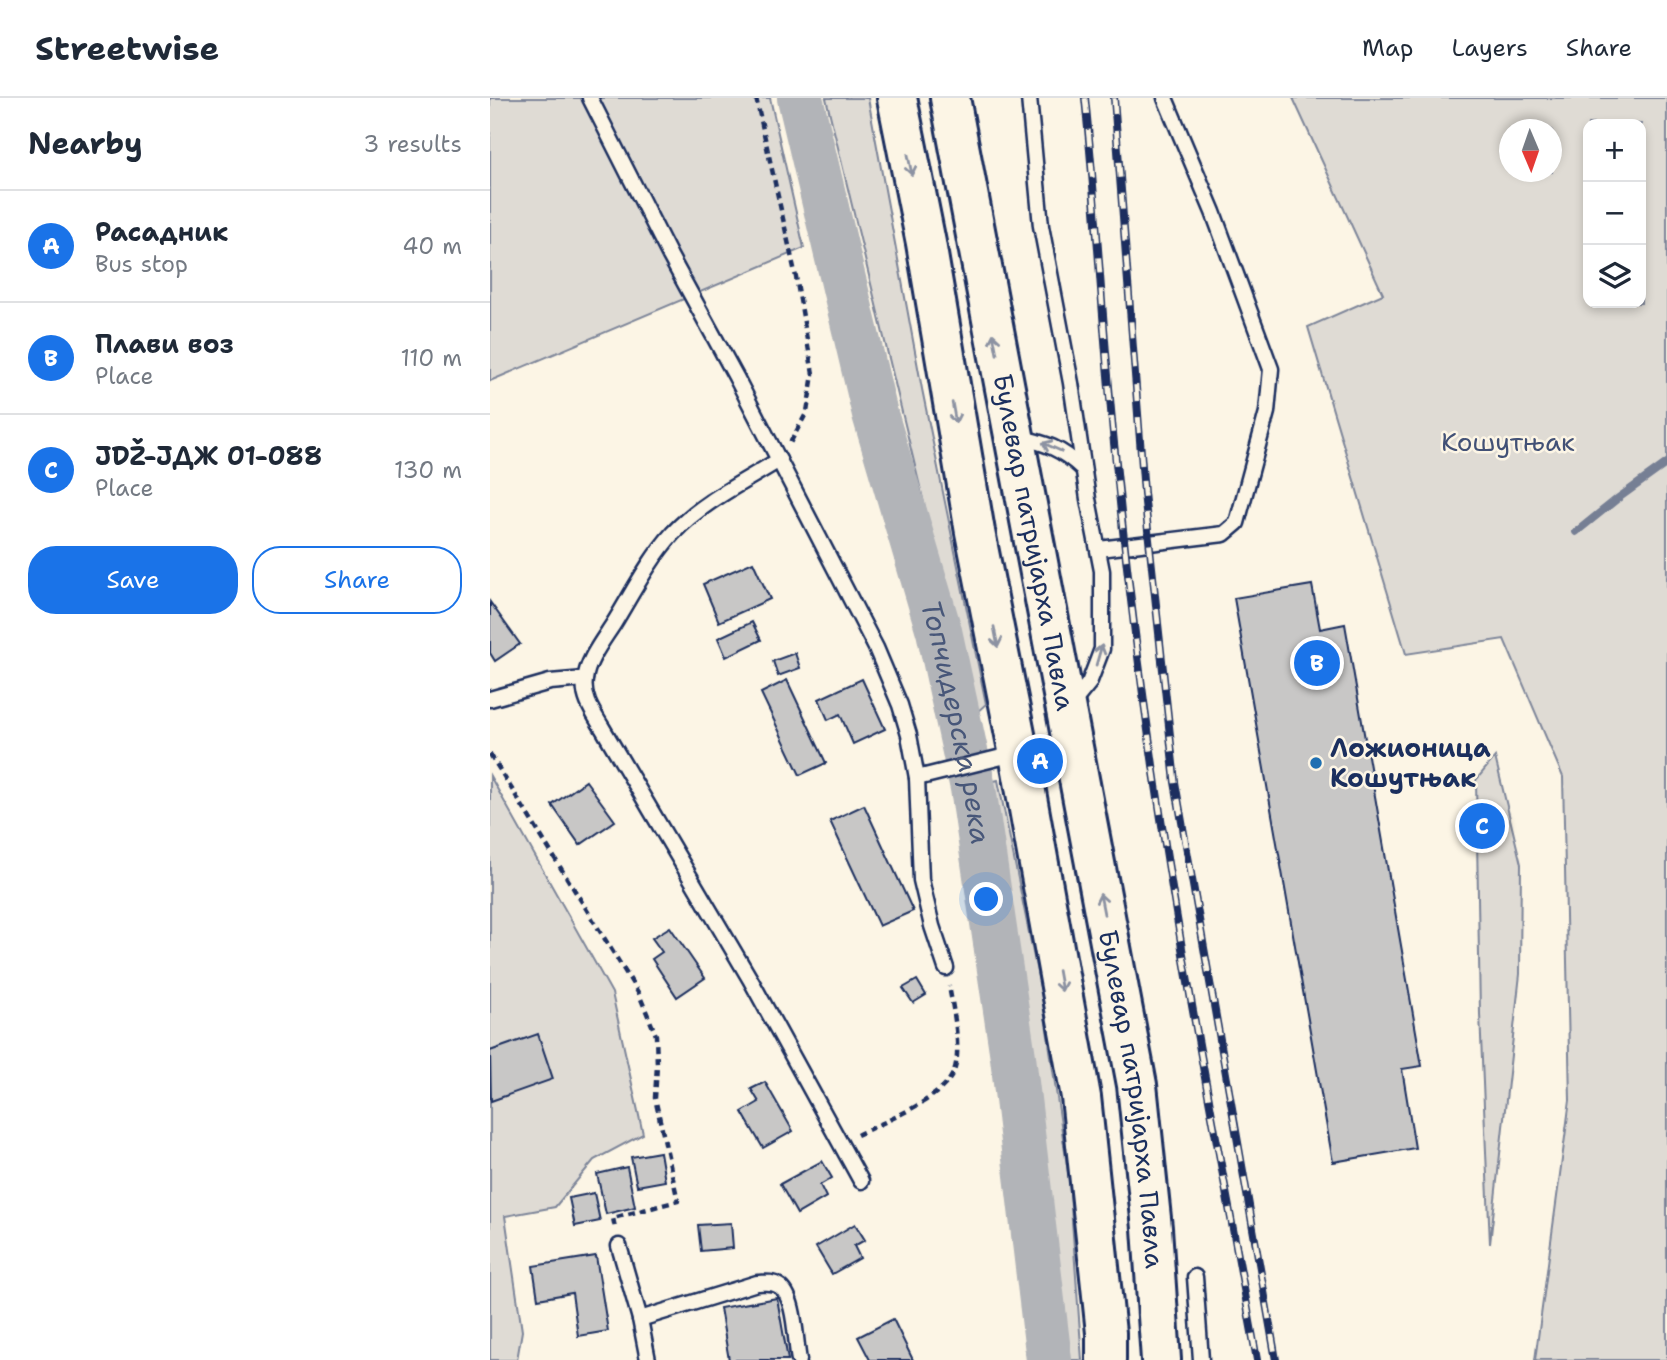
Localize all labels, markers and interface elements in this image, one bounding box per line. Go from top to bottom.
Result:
text: Streetwise [35,26,219,71]
text: Map [1362,32,1413,64]
text: Layers [1451,32,1528,64]
text: Share [1566,32,1632,64]
north arrow [1499,119,1562,182]
map controls [1583,119,1646,308]
button: + [1583,119,1646,182]
text: Nearby [28,123,143,164]
text: 3 results [363,129,462,159]
one-way arrow [904,153,918,176]
button: − [1583,182,1646,245]
text: Расадник [95,214,228,249]
text: A [42,231,60,261]
text: 40 m [402,231,462,261]
button: layers [1583,245,1646,308]
text: Bus stop [95,249,188,279]
text: Плави воз [95,326,234,361]
one-way arrow [988,333,1002,356]
text: B [44,343,58,373]
text: 110 m [400,343,462,373]
text: Place [95,361,154,391]
street label: Булевар патријарха Павла [986,371,1084,713]
one-way arrow [948,401,961,424]
park label: Кошутњак [1441,424,1575,459]
text: JDŽ-JДЖ 01-088 [95,438,322,473]
one-way arrow [1042,440,1063,453]
text: C [44,455,58,485]
text: 130 m [394,455,462,485]
text: Place [95,473,154,503]
button: Save [28,546,238,614]
button: Share [252,546,462,614]
water label: Топчидерска река [912,596,1000,847]
one-way arrow [990,625,1003,648]
pin: B [1294,637,1340,689]
one-way arrow [1093,644,1106,666]
place label: Ложионица Кошутњак [1330,730,1491,795]
pin: A [1017,735,1063,787]
marker: Ложионица Кошутњак [1308,755,1324,771]
pin: C [1459,800,1505,852]
your location [969,882,1003,916]
one-way arrow [1094,893,1108,916]
street label: Булевар патријарха Павла [1091,927,1173,1270]
one-way arrow [1054,969,1067,992]

